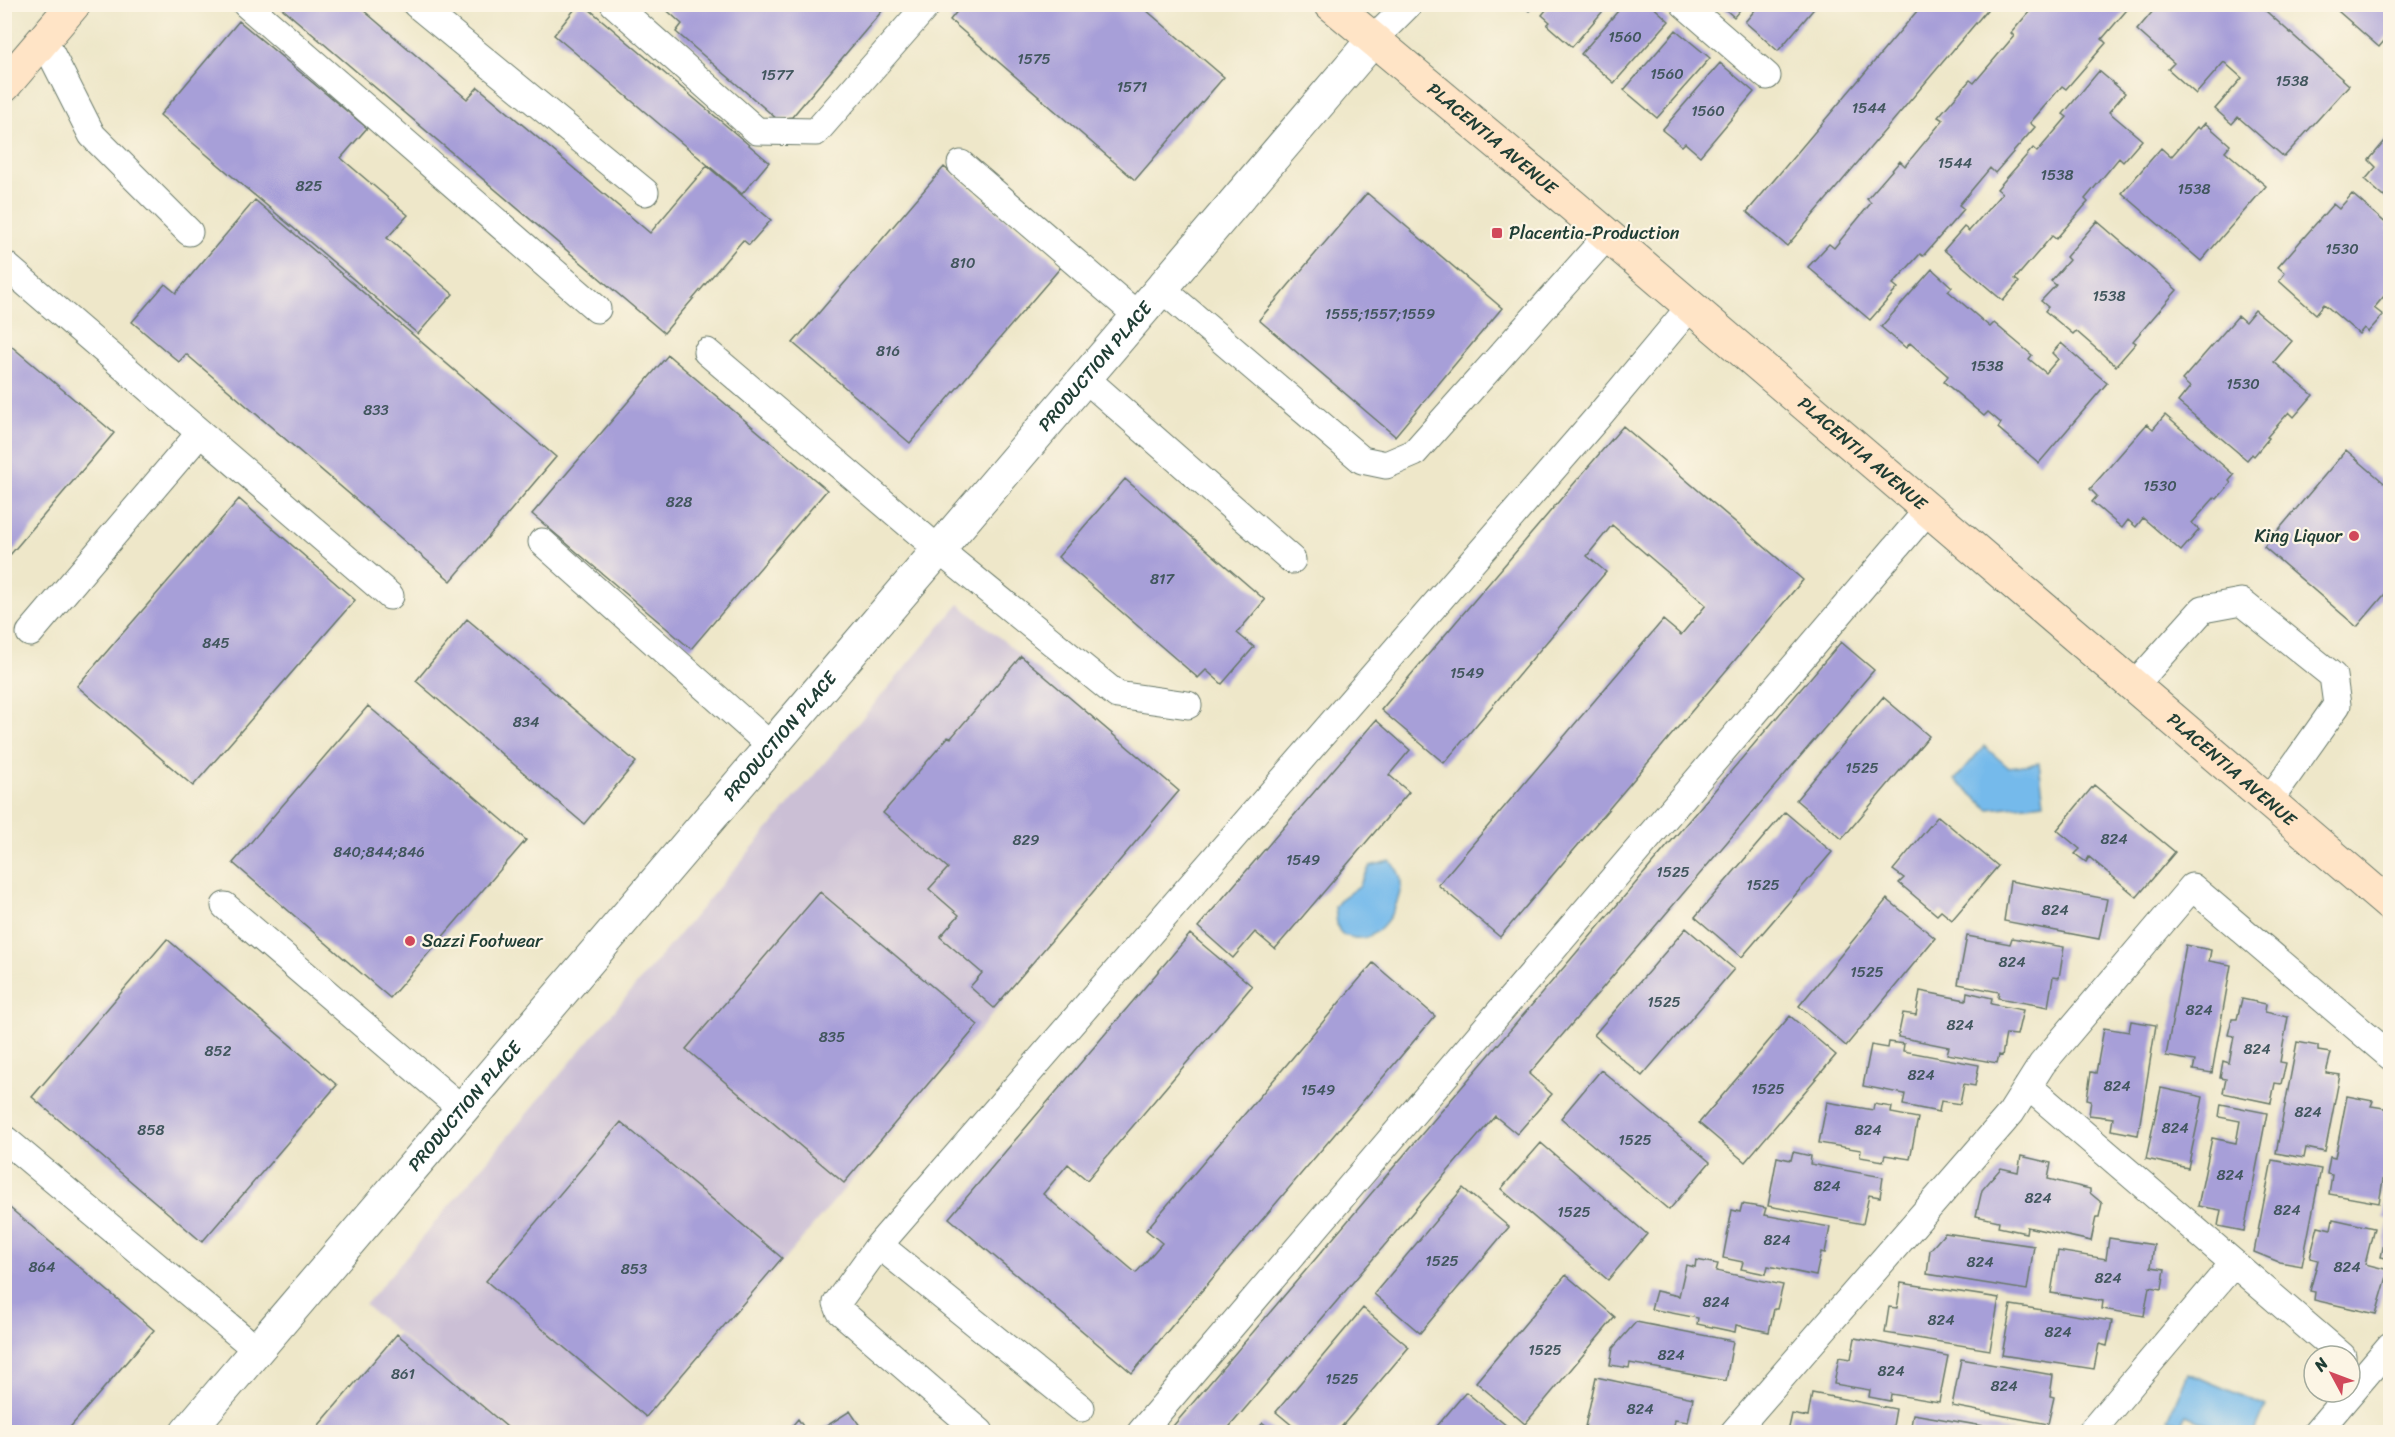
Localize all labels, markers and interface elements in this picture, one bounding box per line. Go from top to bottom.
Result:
house number: 1560 [1608,24,1642,50]
house number: 1575 [1017,46,1051,72]
house number: 1560 [1650,61,1684,87]
house number: 1577 [761,62,795,88]
house number: 1538 [2276,68,2308,94]
house number: 1571 [1117,74,1147,100]
street label: PLACENTIA AVENUE [1420,74,1566,204]
house number: 1544 [1852,95,1886,121]
house number: 1560 [1691,98,1725,124]
house number: 1544 [1938,150,1972,176]
house number: 1538 [2041,162,2073,188]
house number: 825 [296,173,322,199]
house number: 1538 [2178,176,2210,202]
place label: Placentia-Production [1509,217,1680,249]
marker: Placentia-Production [1490,226,1504,240]
house number: 1530 [2325,236,2359,262]
house number: 810 [951,250,975,276]
house number: 1538 [2093,283,2125,309]
street label: PRODUCTION PLACE [1030,293,1161,439]
house number: 1555;1557;1559 [1325,301,1435,327]
house number: 816 [876,338,900,364]
house number: 1538 [1971,353,2003,379]
house number: 1530 [2226,371,2260,397]
street label: PLACENTIA AVENUE [1790,388,1935,519]
house number: 833 [363,397,389,423]
house number: 1530 [2143,473,2177,499]
house number: 828 [666,489,692,515]
place label: King Liquor [2254,520,2344,552]
marker: King Liquor [2347,529,2361,543]
house number: 817 [1150,566,1175,592]
house number: 845 [202,630,230,656]
house number: 1549 [1450,660,1484,686]
street label: PRODUCTION PLACE [715,663,846,809]
street label: PLACENTIA AVENUE [2159,704,2305,835]
house number: 834 [513,709,539,735]
house number: 1525 [1845,755,1879,781]
house number: 824 [2100,826,2128,852]
house number: 829 [1013,827,1039,853]
house number: 840;844;846 [333,839,425,865]
house number: 1549 [1286,847,1320,873]
house number: 1525 [1656,859,1690,885]
house number: 1525 [1746,872,1780,898]
house number: 824 [2041,897,2069,923]
place label: Sazzi Footwear [422,925,544,957]
marker: Sazzi Footwear [403,934,417,948]
house number: 824 [1998,949,2026,975]
house number: 1525 [1850,959,1884,985]
house number: 1525 [1647,989,1681,1015]
house number: 824 [2185,997,2213,1023]
house number: 824 [1946,1012,1974,1038]
house number: 835 [819,1024,845,1050]
street label: PRODUCTION PLACE [399,1033,530,1179]
house number: 824 [2243,1036,2271,1062]
house number: 852 [205,1038,232,1064]
house number: 824 [1907,1062,1935,1088]
house number: 824 [2103,1073,2131,1099]
house number: 1525 [1751,1076,1785,1102]
house number: 1549 [1301,1077,1335,1103]
house number: 824 [2294,1099,2322,1125]
house number: 824 [2161,1115,2189,1141]
house number: 858 [137,1117,165,1143]
house number: 824 [1854,1117,1882,1143]
house number: 1525 [1618,1127,1652,1153]
house number: 824 [2216,1162,2244,1188]
house number: 824 [1813,1173,1841,1199]
house number: 824 [2024,1185,2052,1211]
house number: 824 [2273,1197,2301,1223]
house number: 1525 [1557,1199,1591,1225]
house number: 824 [1763,1227,1791,1253]
house number: 1525 [1425,1248,1459,1274]
house number: 824 [1966,1249,1994,1275]
house number: 864 [29,1254,55,1280]
house number: 824 [2333,1254,2361,1280]
house number: 853 [621,1256,647,1282]
house number: 824 [2094,1265,2122,1291]
house number: 824 [1702,1289,1730,1315]
house number: 824 [1927,1307,1955,1333]
house number: 824 [2044,1319,2072,1345]
house number: 1525 [1528,1337,1562,1363]
house number: 824 [1657,1342,1685,1368]
north arrow [2302,1344,2362,1404]
text: N [2306,1350,2336,1379]
house number: 824 [1877,1358,1905,1384]
house number: 861 [391,1361,415,1387]
house number: 1525 [1325,1366,1359,1392]
house number: 824 [1990,1373,2018,1399]
house number: 824 [1626,1396,1654,1422]

